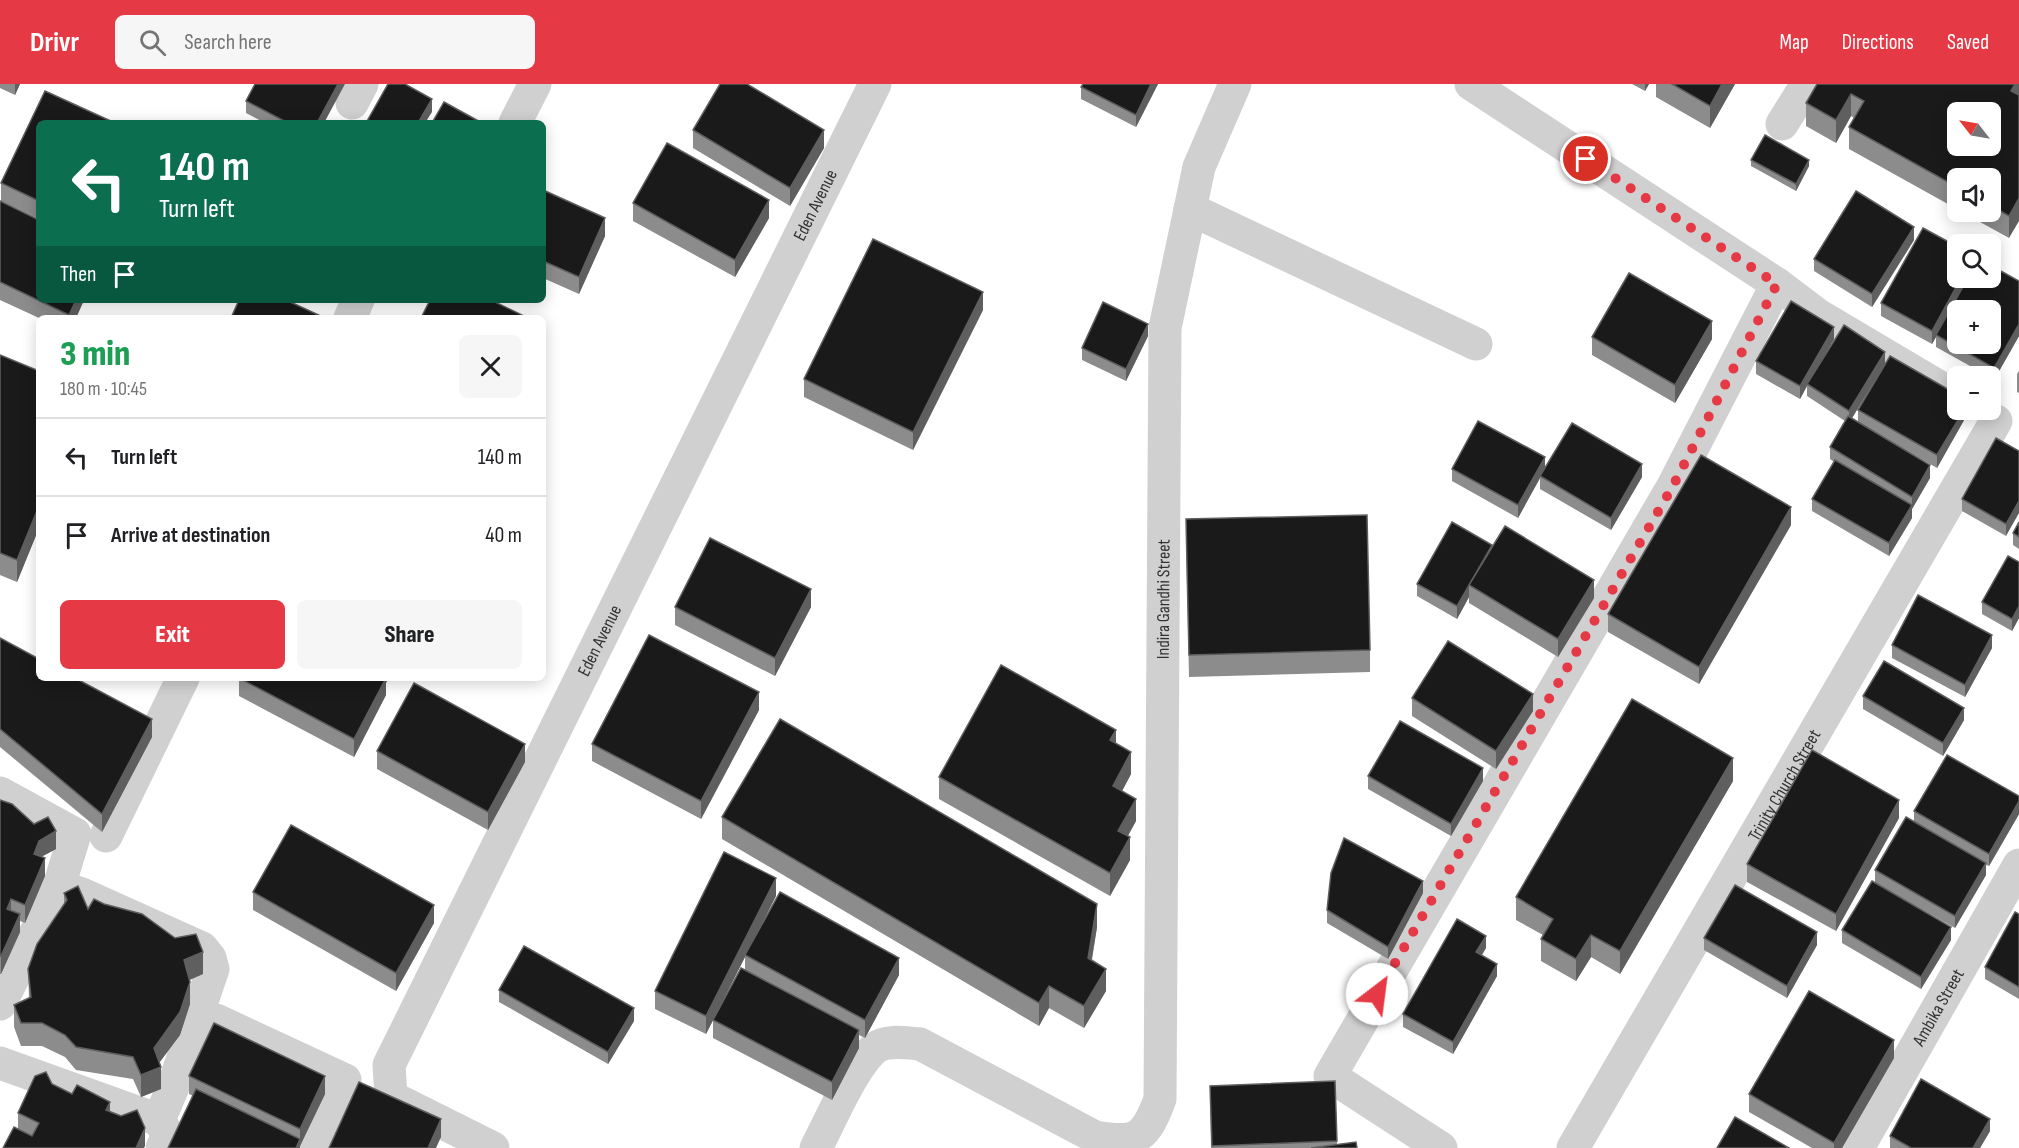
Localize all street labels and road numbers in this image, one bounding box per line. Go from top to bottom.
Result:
street label: Eden Avenue [789,166,842,244]
street label: Indira Gandhi Street [1152,539,1174,659]
street label: Eden Avenue [573,601,626,679]
street label: Trinity Church Street [1744,725,1825,845]
street label: Ambika Street [1907,965,1969,1050]

